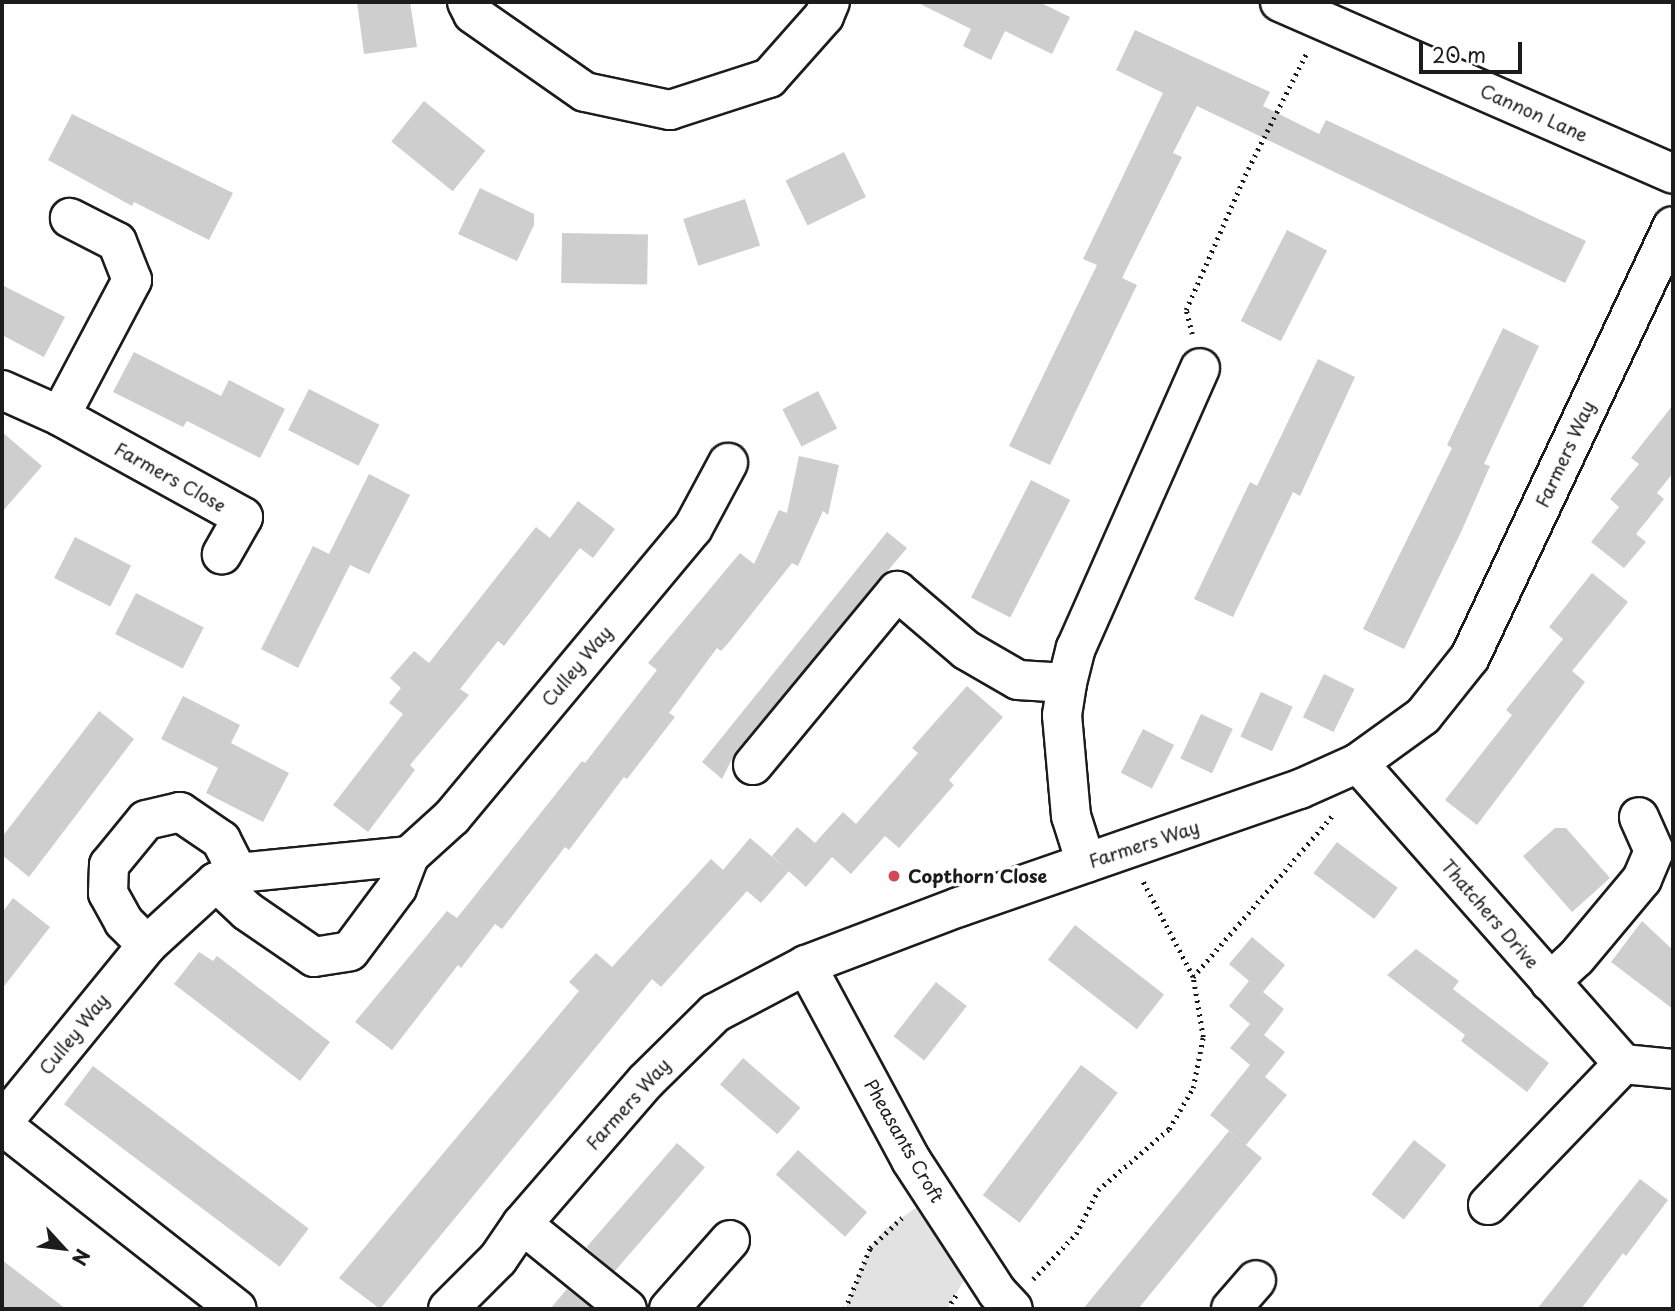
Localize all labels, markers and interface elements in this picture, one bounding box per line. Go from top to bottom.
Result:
scale bar [1423,28,1526,72]
text: 20 m [1432,38,1486,70]
street label: Cannon Lane [1477,80,1591,146]
street label: Farmers Way [1531,397,1599,511]
street label: Farmers Close [111,438,229,516]
street label: Culley Way [537,621,617,711]
street label: Farmers Way [1086,816,1202,872]
street label: Thatchers Drive [1437,855,1543,973]
place label: Copthorn Close [908,865,1048,887]
marker: Copthorn Close [886,868,902,884]
street label: Culley Way [34,989,114,1079]
street label: Farmers Way [581,1054,675,1154]
street label: Pheasants Croft [860,1075,948,1207]
north arrow [28,1213,98,1283]
text: N [66,1244,98,1271]

